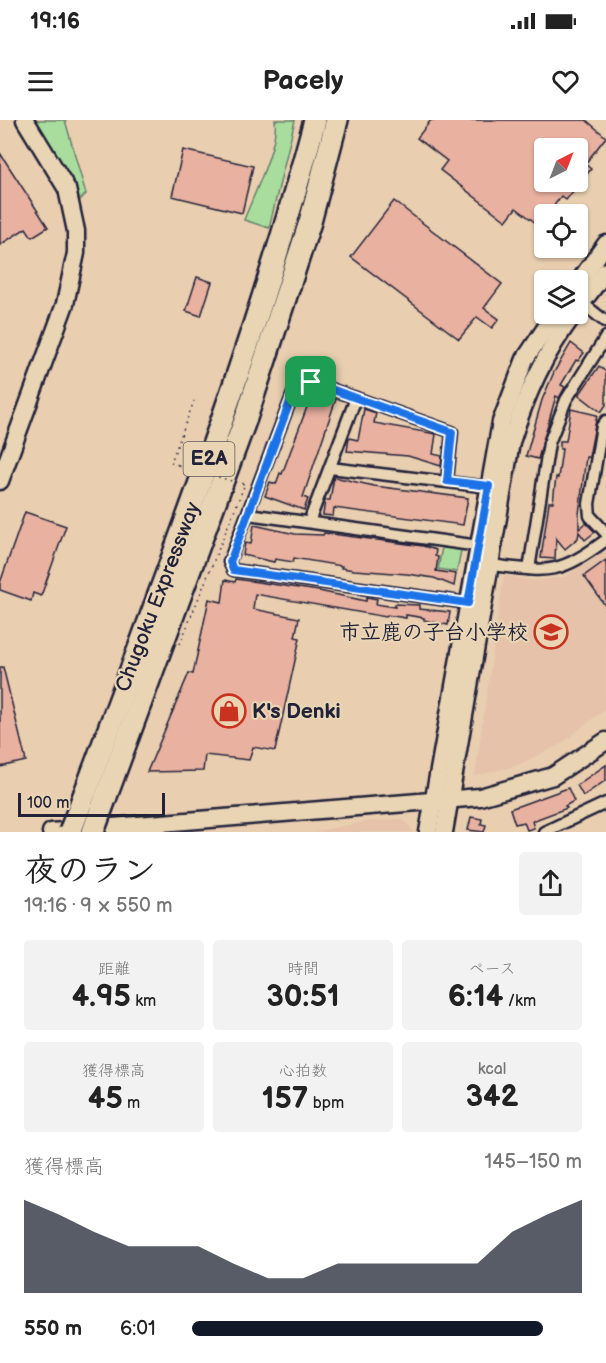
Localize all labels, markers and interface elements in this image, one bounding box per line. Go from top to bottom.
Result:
text: 19:16 [30,8,80,35]
icon: menu [24,65,57,98]
text: Pacely [263,65,343,97]
icon: heart [549,65,582,98]
north arrow [534,138,588,192]
map controls [534,138,588,324]
button: locate [534,204,588,258]
button: layers [534,270,588,324]
pin [285,356,336,407]
icon: arrive [294,365,327,398]
road number: E2A [184,442,234,476]
street label: Chugoku Expressway [110,498,206,695]
school or university icon: 市立鹿の子台小学校 [533,614,569,650]
place label: 市立鹿の子台小学校 [339,620,528,645]
shop icon: K's Denki [211,693,247,729]
place label: K's Denki [252,699,341,724]
scale bar [18,790,165,818]
text: 100 m [27,794,70,813]
text: 夜のラン [24,851,156,891]
button: share [519,852,582,915]
text: 19:16 · 9 × 550 m [24,894,173,918]
text: 距離 [98,960,130,979]
text: 時間 [287,960,319,979]
text: ペース [468,960,516,979]
text: 4.95 [72,979,131,1015]
text: 30:51 [266,979,340,1015]
text: 6:14 [448,979,504,1015]
text: km [131,992,156,1011]
text: /km [504,992,536,1011]
text: kcal [478,1060,506,1079]
text: 獲得標高 [82,1062,146,1081]
text: 心拍数 [279,1062,327,1081]
text: 342 [465,1079,519,1115]
text: 45 [88,1081,123,1117]
text: 157 [262,1081,308,1117]
text: m [123,1094,140,1113]
text: bpm [308,1094,344,1113]
text: 145–150 m [485,1150,582,1174]
text: 獲得標高 [24,1155,104,1179]
text: 550 m [24,1317,82,1341]
text: 6:01 [120,1317,156,1341]

